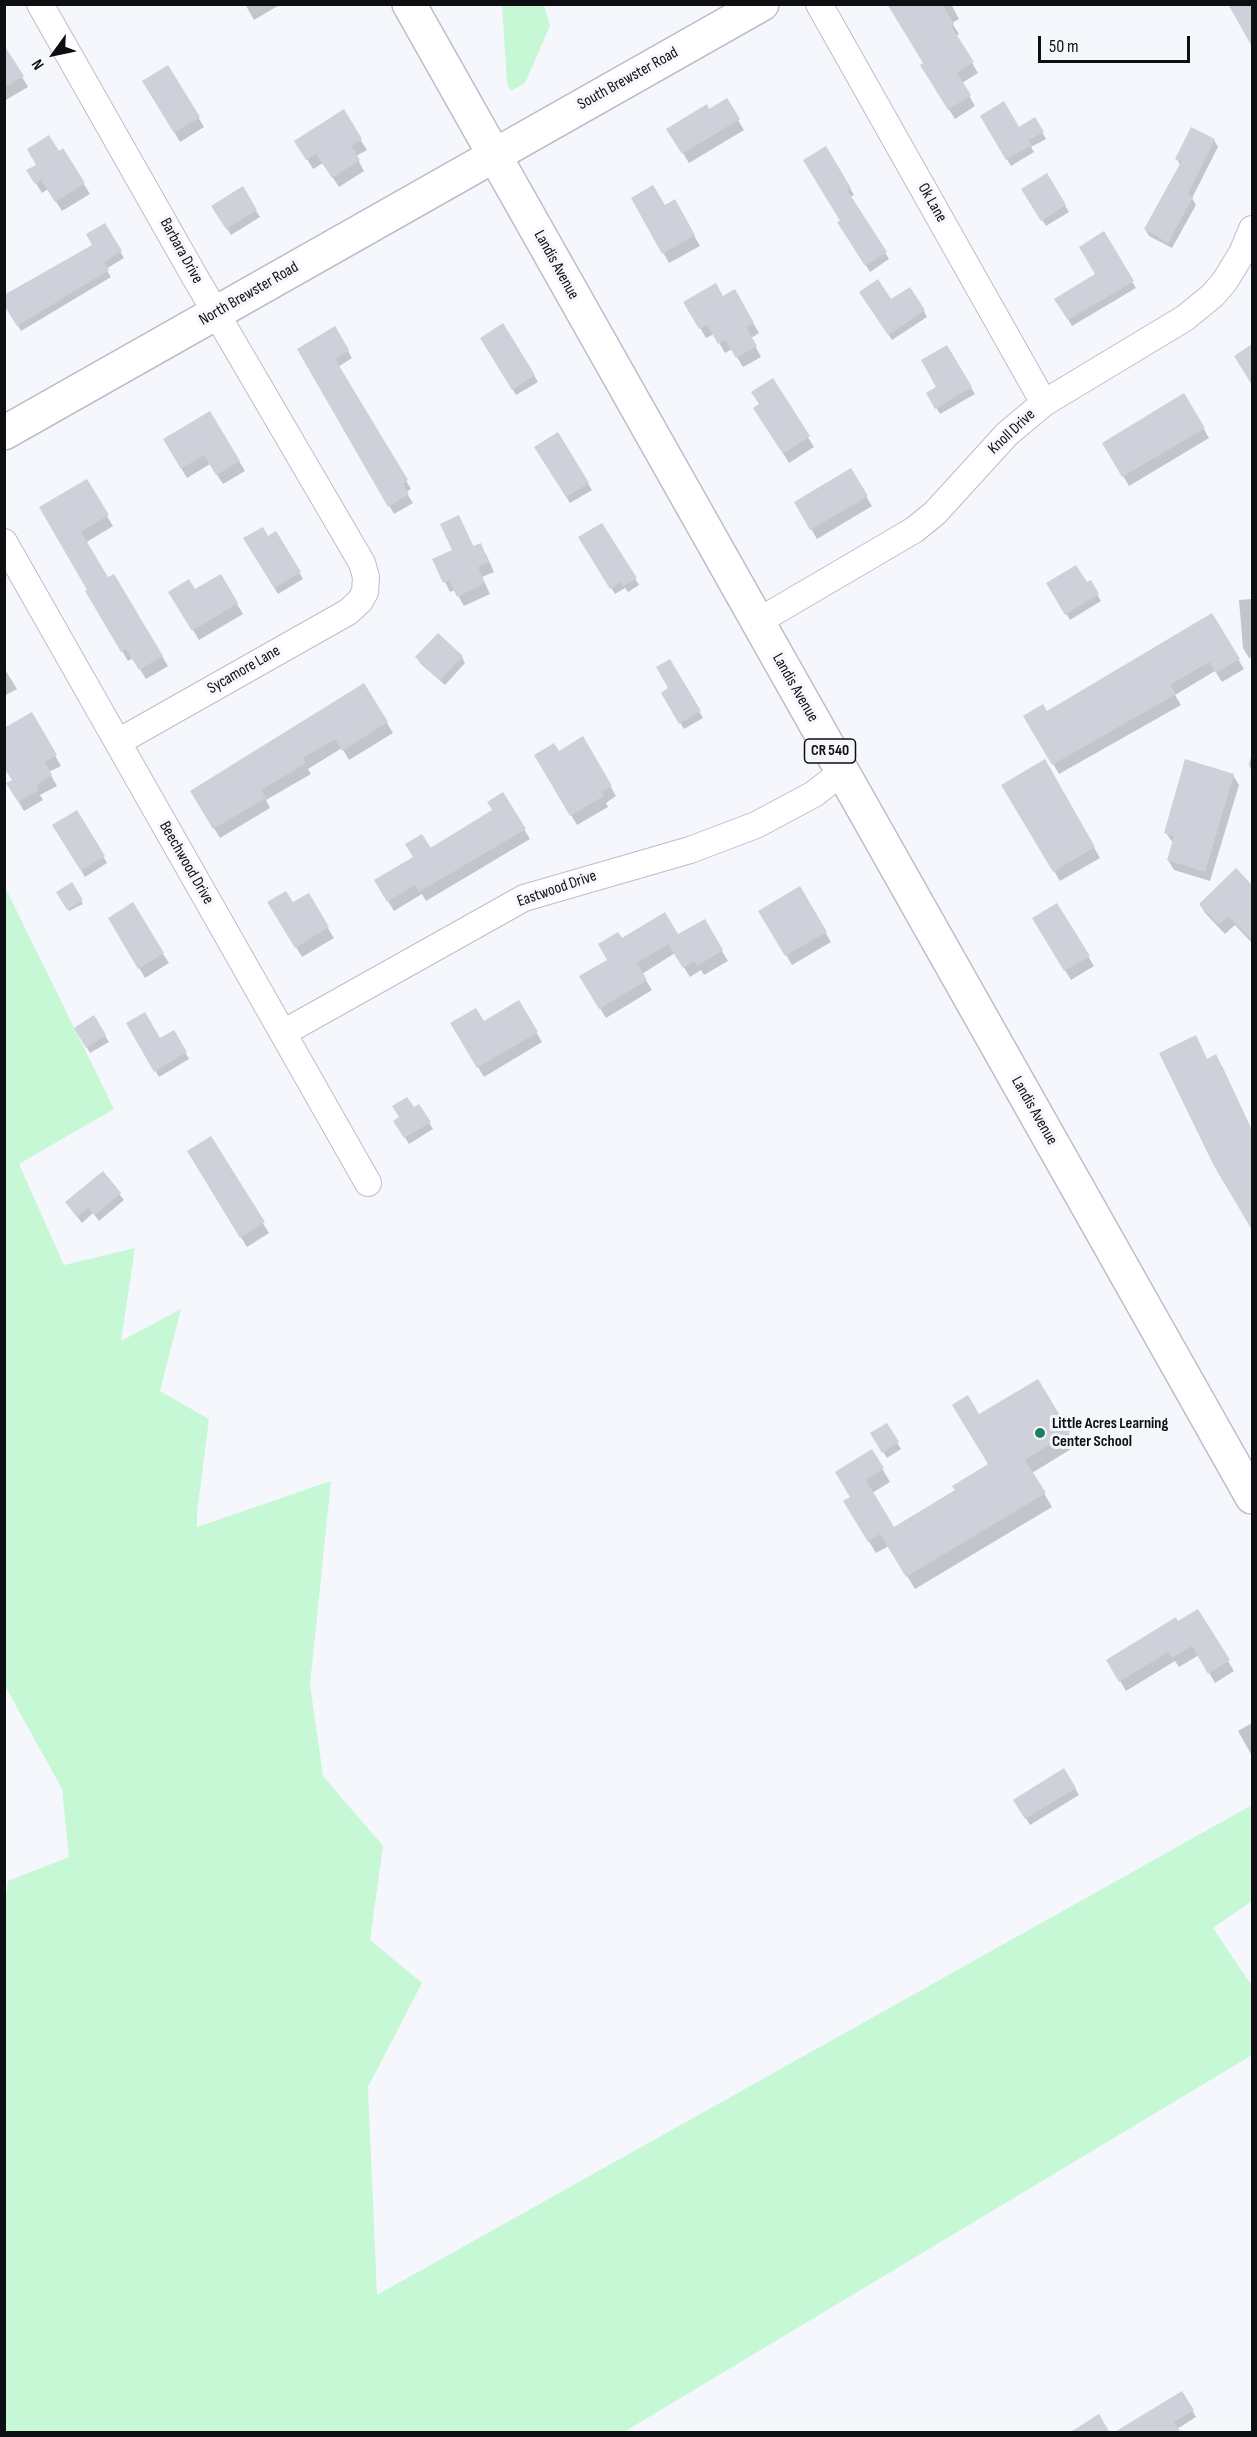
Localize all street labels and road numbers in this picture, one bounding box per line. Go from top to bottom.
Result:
street label: South Brewster Road [574,43,682,115]
street label: Ok Lane [913,180,951,226]
street label: Barbara Drive [155,215,207,287]
street label: Landis Avenue [529,227,583,303]
street label: North Brewster Road [196,258,302,330]
street label: Knoll Drive [985,406,1039,458]
street label: Sycamore Lane [204,641,284,699]
street label: Landis Avenue [768,650,822,726]
road number: CR 540 [804,739,856,763]
street label: Beechwood Drive [155,818,217,908]
street label: Eastwood Drive [515,866,599,912]
street label: Landis Avenue [1007,1073,1061,1149]

